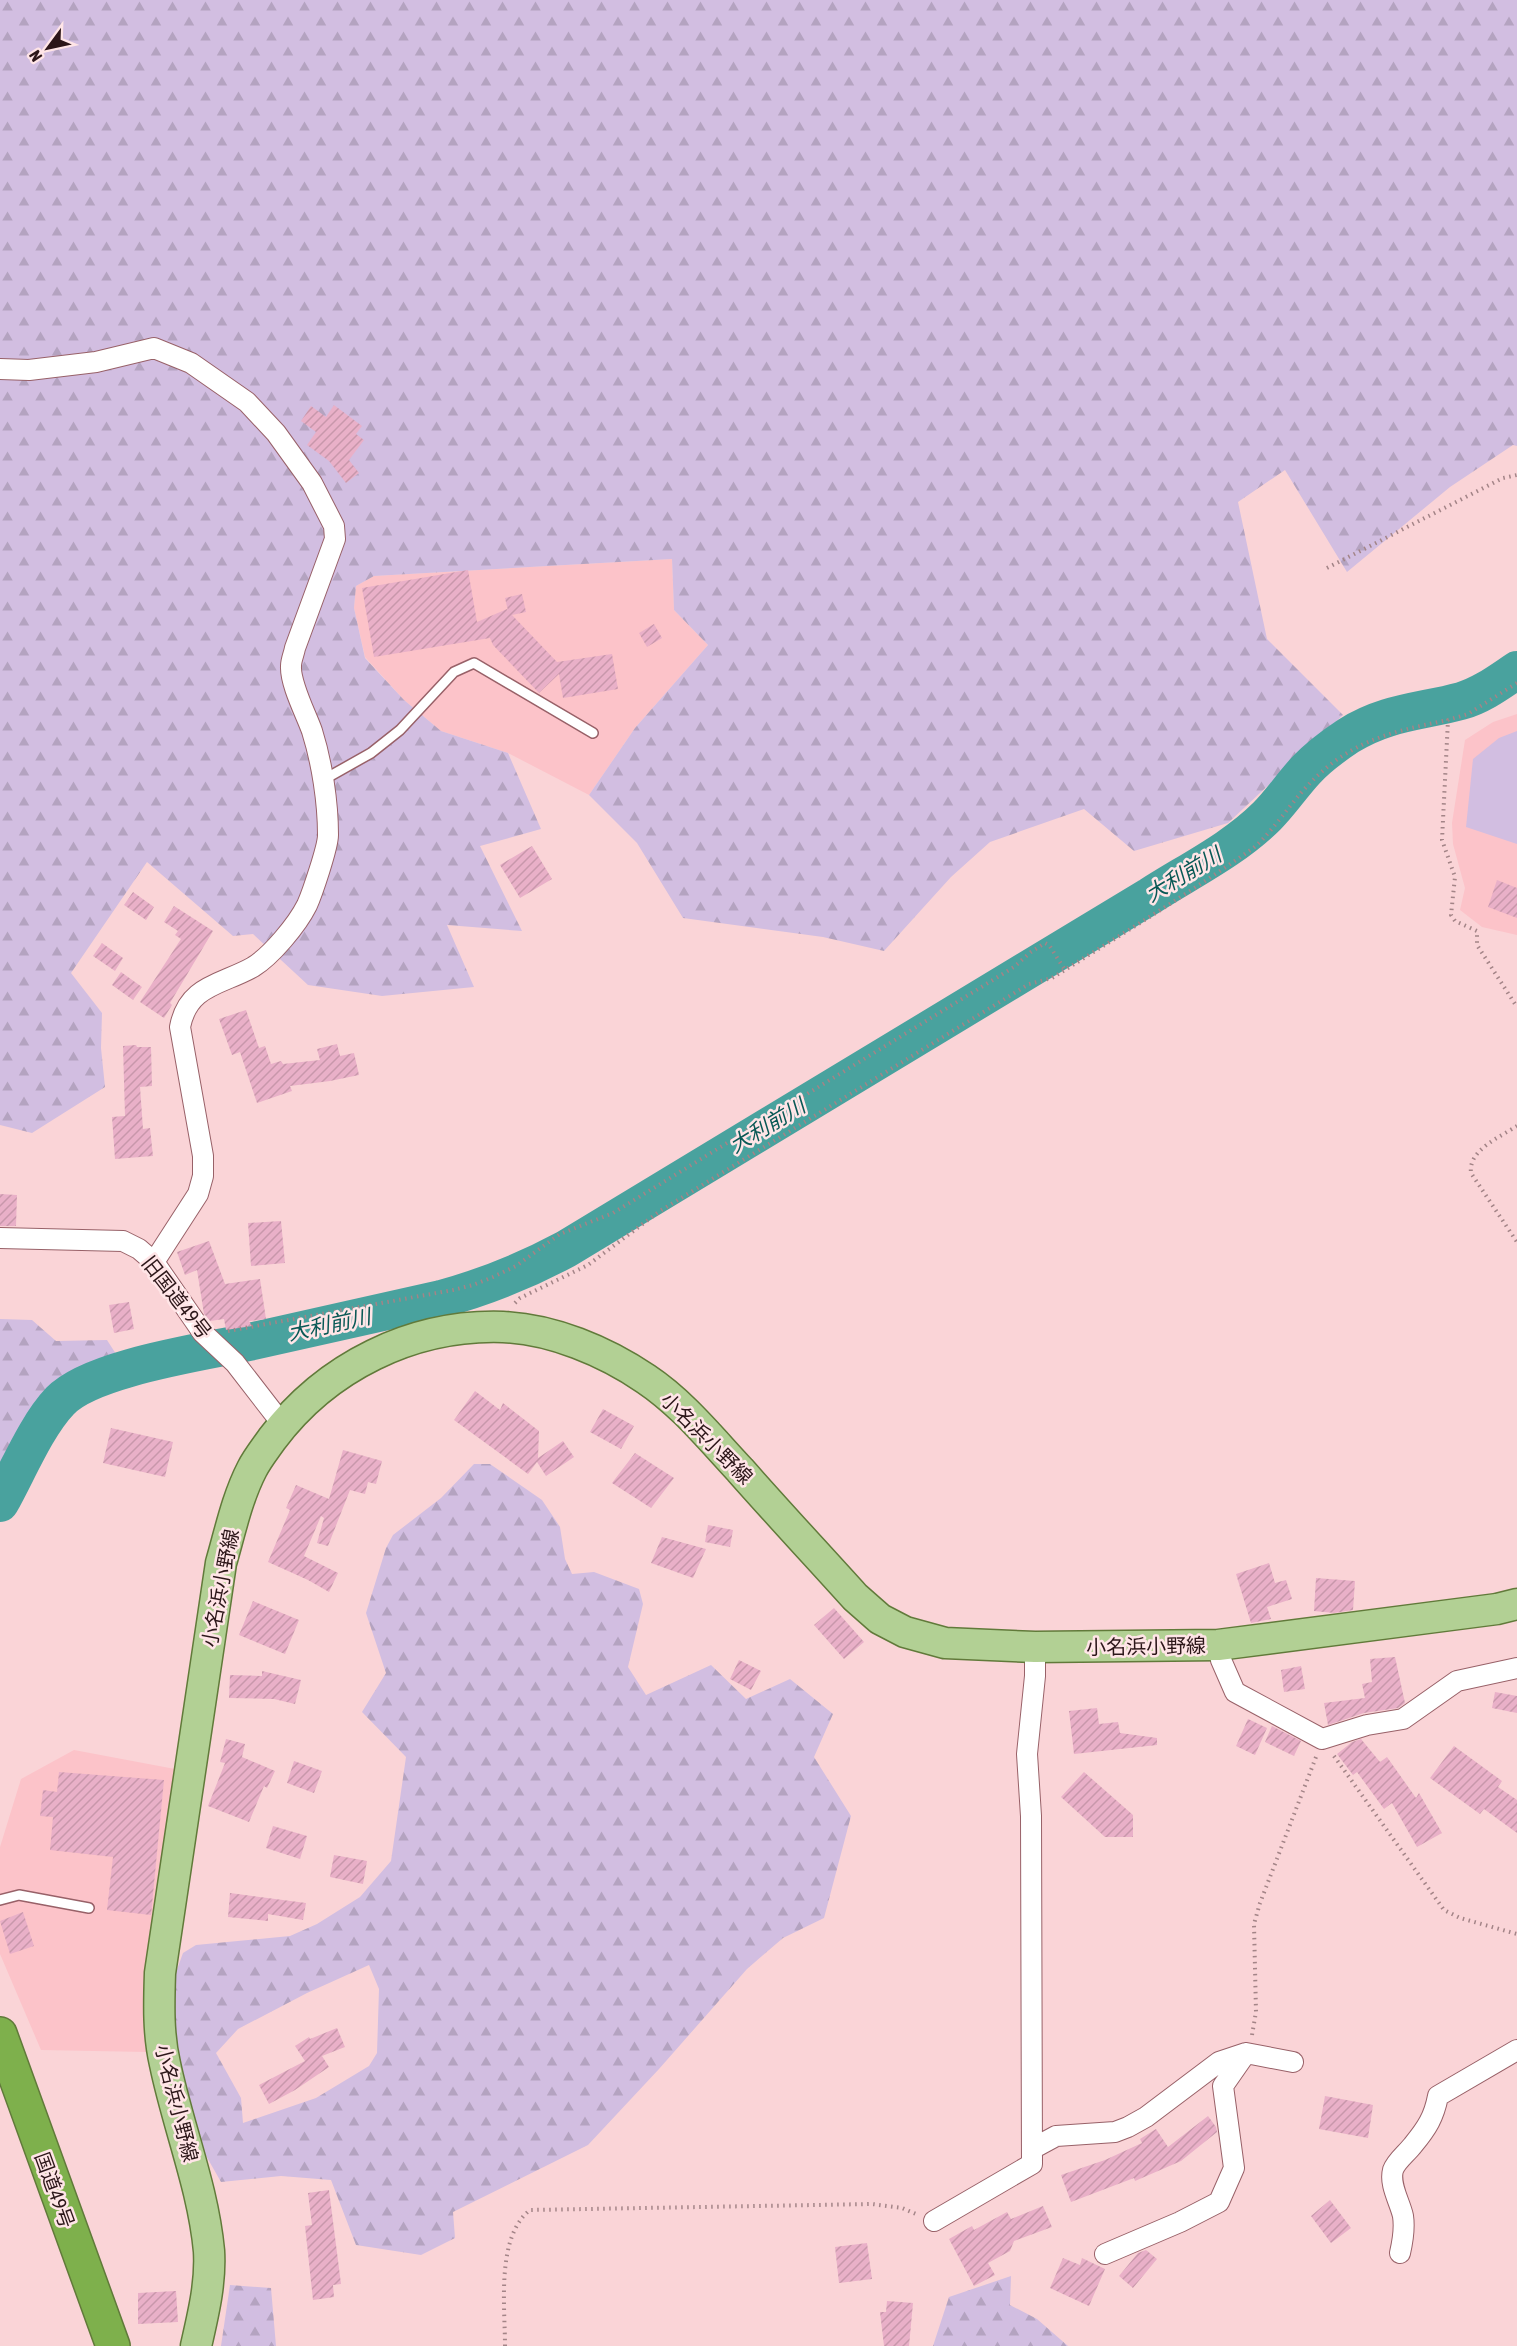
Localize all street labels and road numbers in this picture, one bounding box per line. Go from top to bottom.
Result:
street label: 旧国道49号 [138,1251,216,1343]
street label: 小名浜小野線 [656,1387,758,1489]
street label: 小名浜小野線 [197,1527,243,1649]
street label: 小名浜小野線 [1086,1633,1206,1659]
street label: 小名浜小野線 [151,2042,203,2164]
street label: 国道49号 [31,2149,79,2231]

